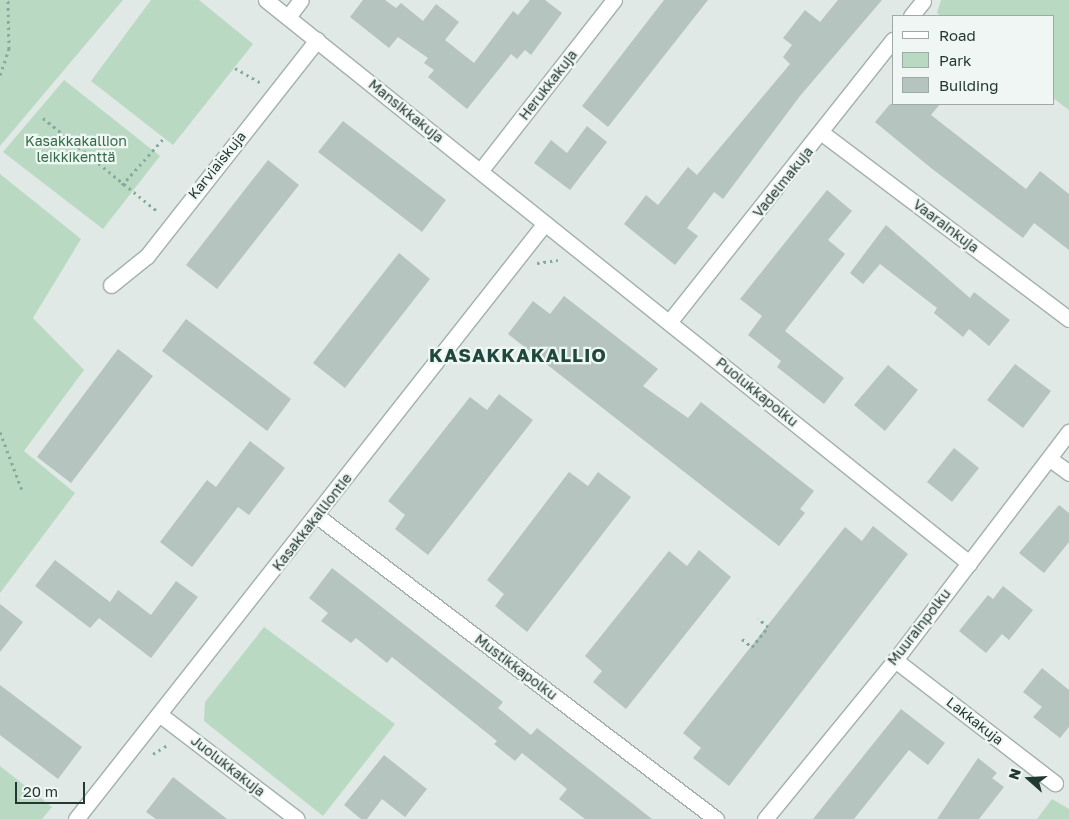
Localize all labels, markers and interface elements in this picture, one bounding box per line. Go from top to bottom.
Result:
legend [892,15,1054,105]
text: Road [939,26,976,44]
street label: Herukkakuja [515,47,581,123]
text: Park [939,51,971,69]
street label: Mansikkakuja [365,76,447,146]
text: Building [939,76,999,94]
street label: Karviaiskuja [185,128,249,202]
park label: Kasakkakallion leikkikenttä [25,133,127,166]
street label: Vadelmakuja [749,143,817,221]
street label: Vaarainkuja [910,196,982,256]
district label: KASAKKAKALLIO [427,344,609,366]
street label: Puolukkapolku [713,354,801,430]
street label: Kasakkakalliontie [269,470,355,574]
street label: Muurainpolku [884,585,954,669]
street label: Mustikkapolku [472,631,560,703]
street label: Lakkakuja [943,694,1007,748]
street label: Juolukkakuja [188,732,268,800]
north arrow [1004,754,1054,804]
text: N [1005,766,1024,782]
scale bar [18,772,88,804]
text: 20 m [23,782,58,800]

